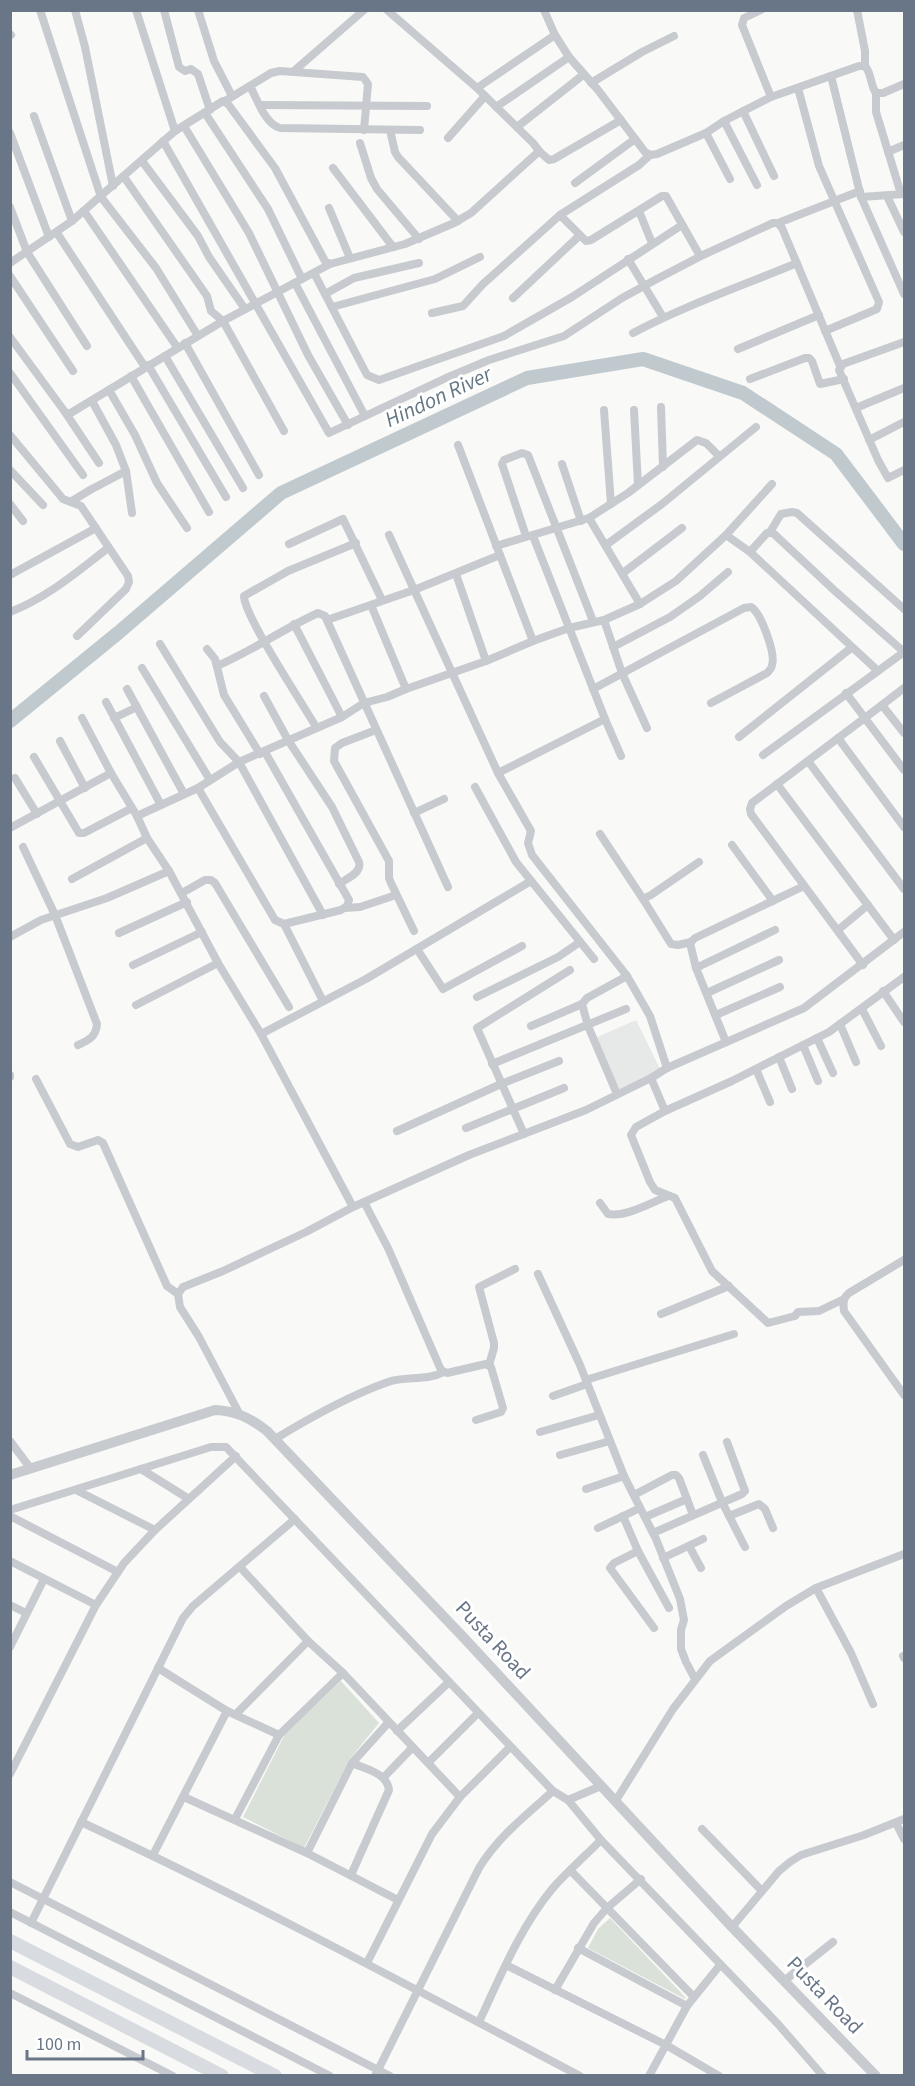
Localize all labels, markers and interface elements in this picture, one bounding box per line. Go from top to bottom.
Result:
water label: Hindon River [380,358,499,436]
street label: Pusta Road [449,1594,537,1686]
street label: Pusta Road [780,1949,870,2041]
scale bar [27,2023,142,2061]
text: 100 m [36,2032,81,2057]

